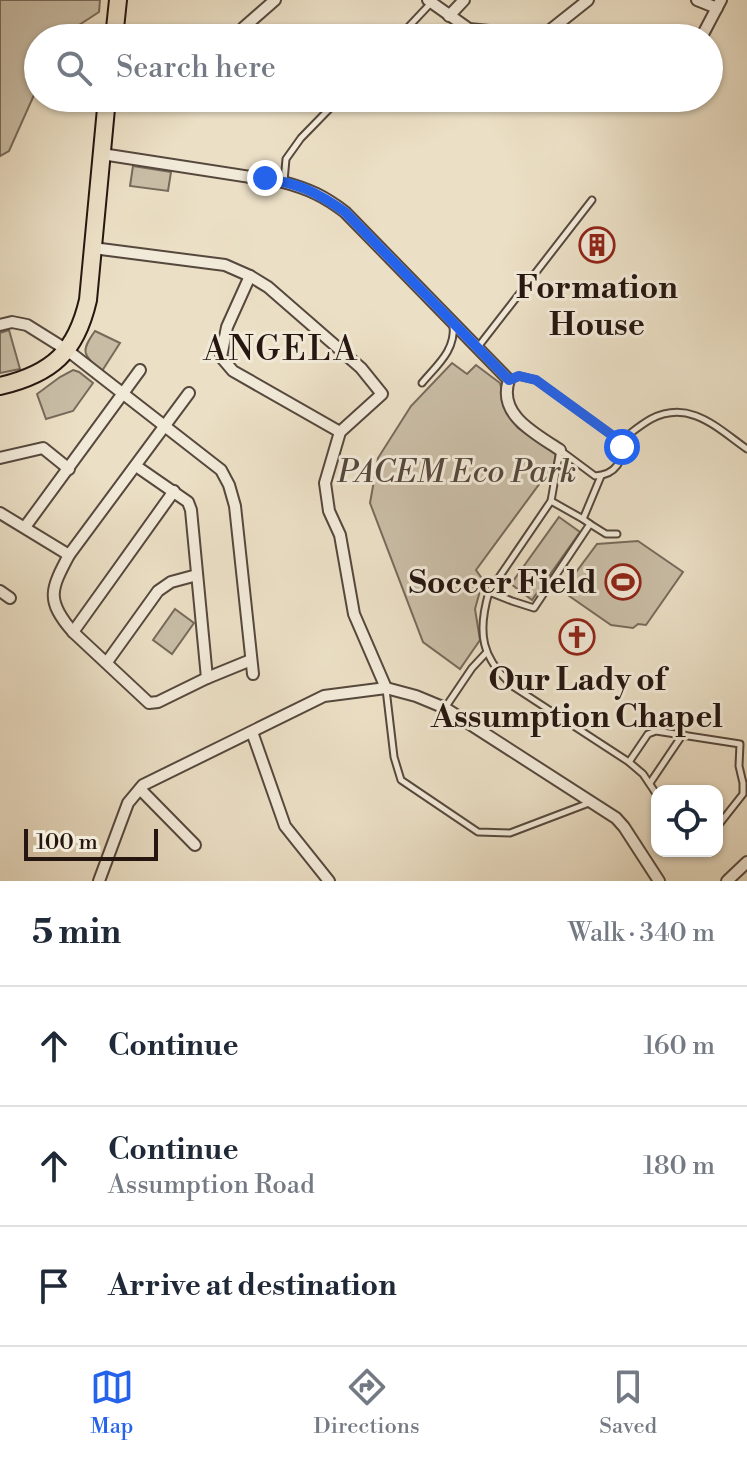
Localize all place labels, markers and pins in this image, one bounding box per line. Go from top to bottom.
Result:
building icon: Formation House [578,226,616,264]
place label: Formation House [516,268,678,345]
place label: Soccer Field [408,563,597,603]
sports icon: Soccer Field [604,563,642,601]
church icon: Our Lady of Assumption Chapel [558,618,596,656]
place label: Our Lady of Assumption Chapel [430,660,723,737]

